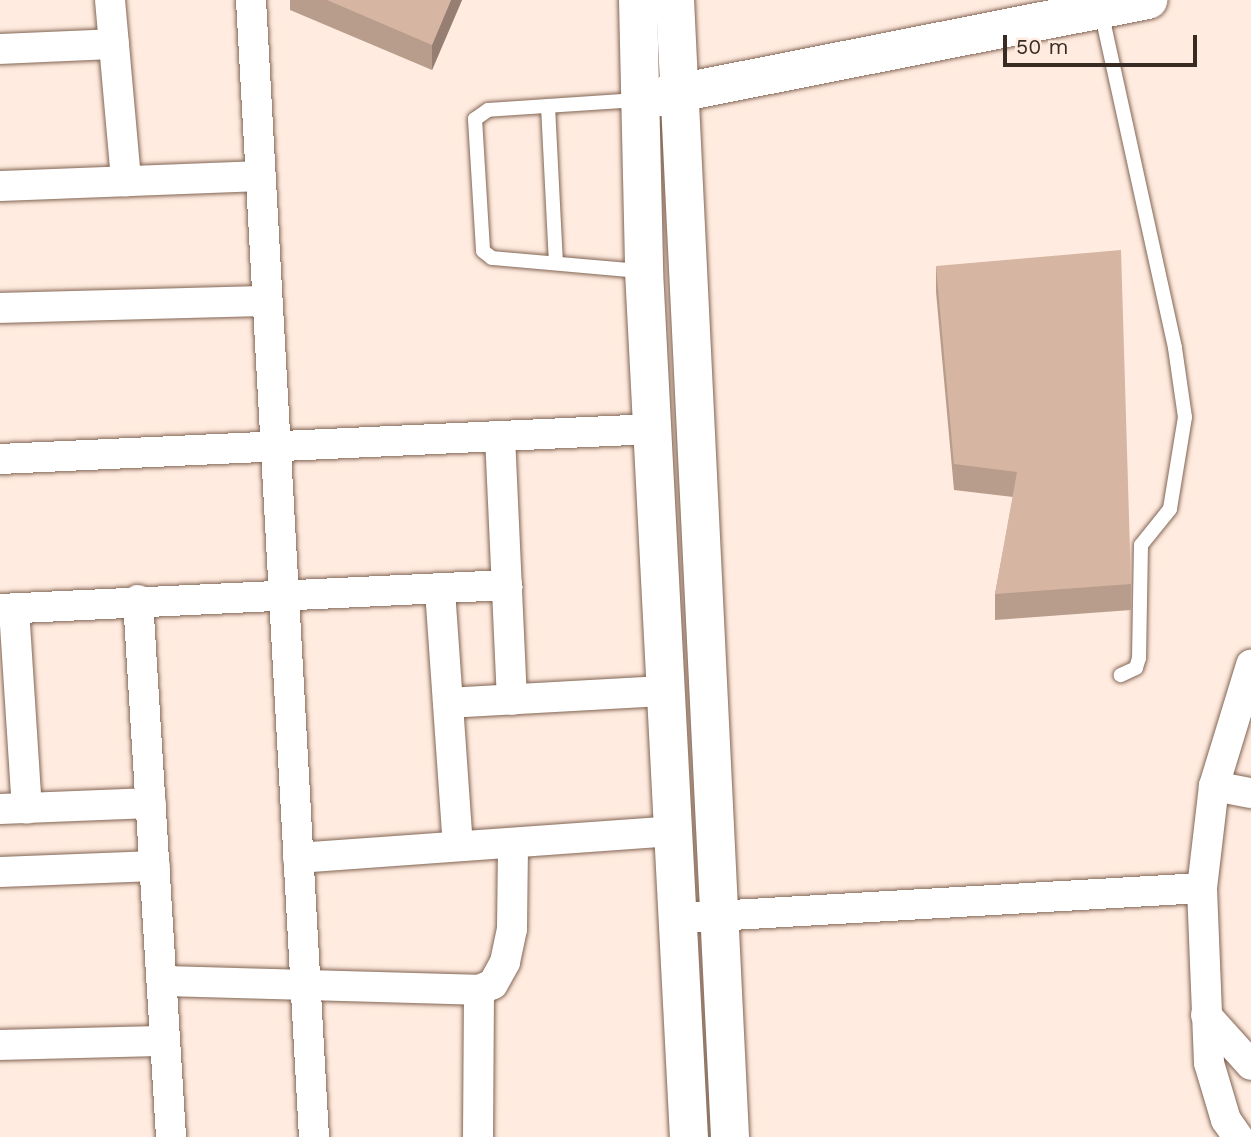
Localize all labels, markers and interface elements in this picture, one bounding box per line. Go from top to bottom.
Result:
scale bar [1006,21,1200,65]
text: 50 m [1016,34,1068,59]

